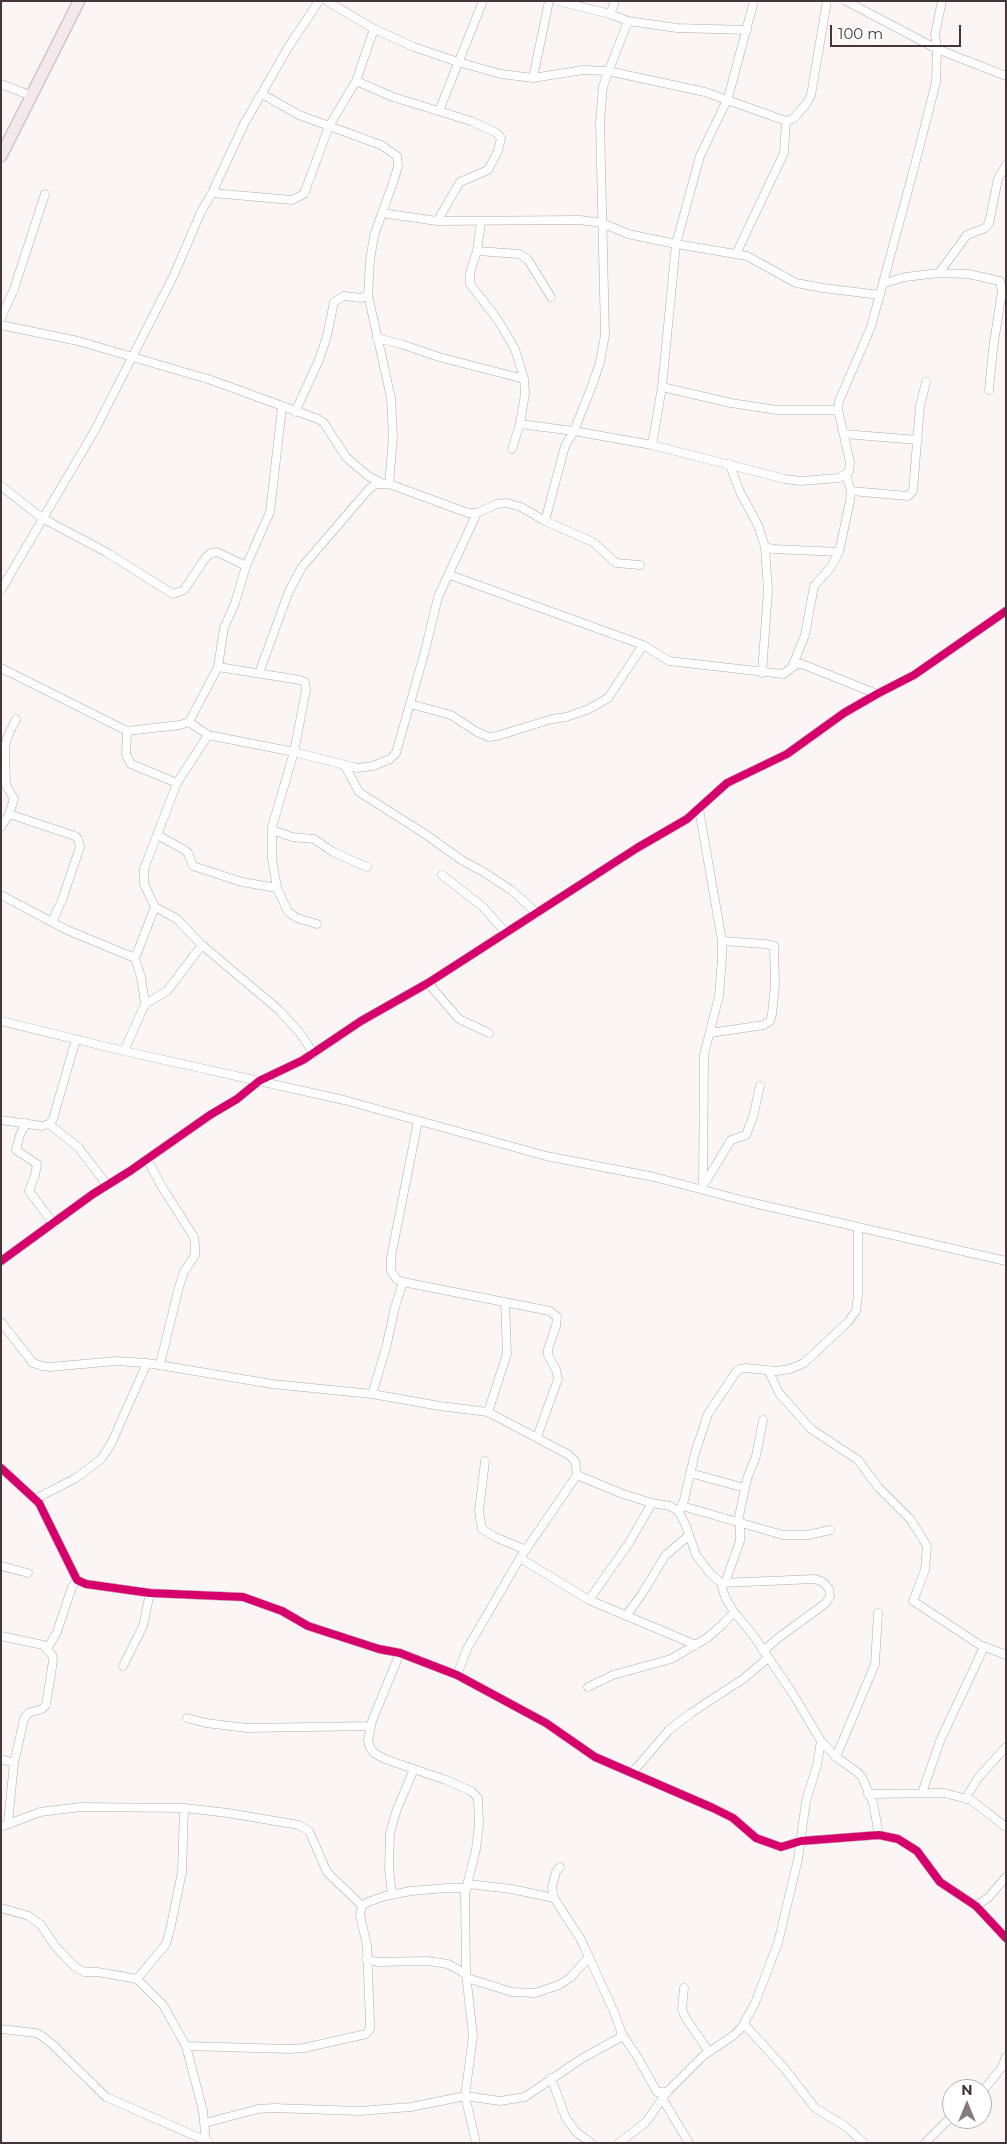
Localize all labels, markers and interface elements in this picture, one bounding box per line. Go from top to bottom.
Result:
scale bar [832,15,963,47]
text: 100 m [838,24,883,43]
north arrow [942,2079,992,2129]
text: N [961,2081,973,2099]

